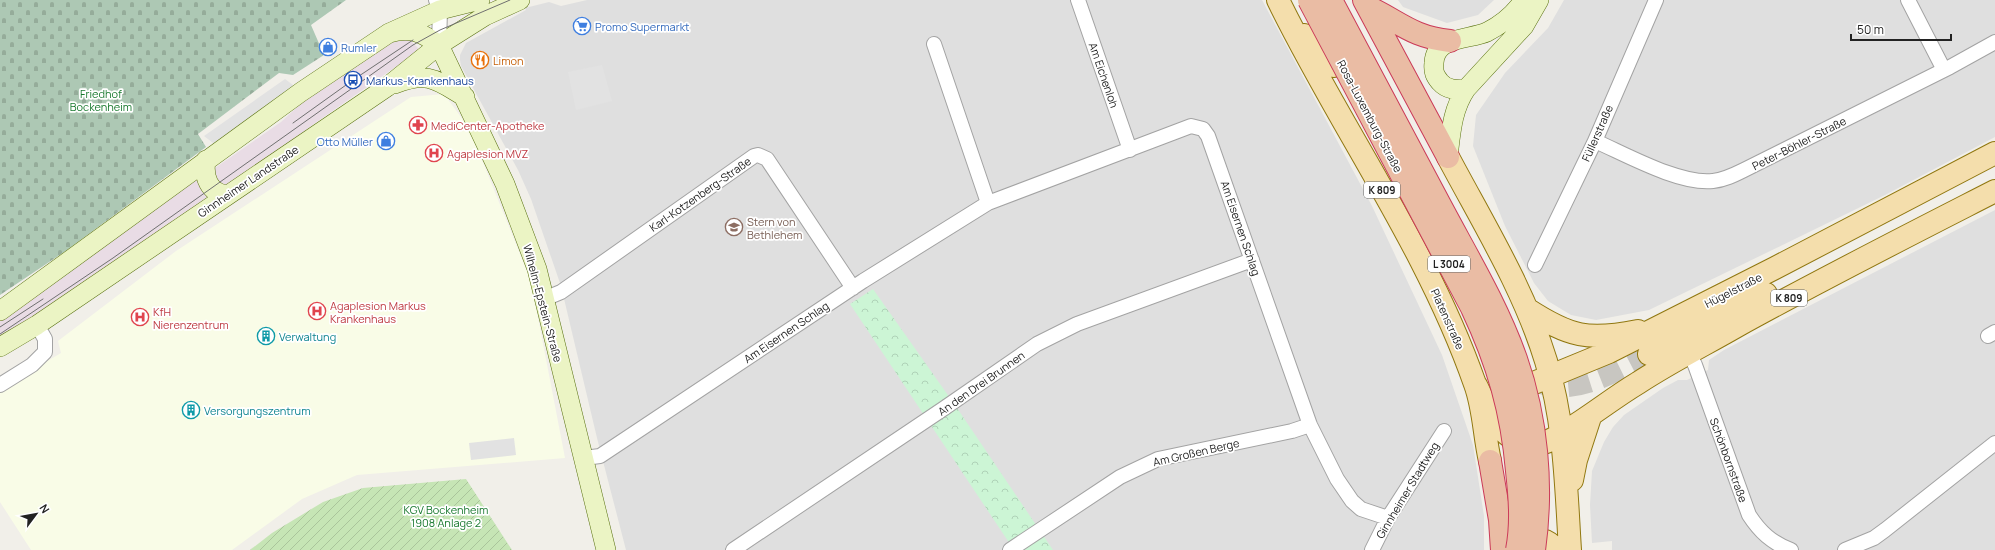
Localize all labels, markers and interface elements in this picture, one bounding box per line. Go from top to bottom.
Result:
supermarket icon: Promo Supermarkt [572,16,592,36]
scale bar [1851,16,1951,42]
place label: Promo Supermarkt [595,19,690,34]
text: 50 m [1857,21,1884,38]
shop icon: Rumler [318,37,338,57]
place label: Rumler [341,40,377,55]
street label: Am Eichenloh [1086,40,1122,110]
restaurant icon: Limon [470,50,490,70]
place label: Limon [493,53,524,68]
street label: Rosa-Luxemburg-Straße [1334,57,1406,175]
bus stop icon: Markus-Krankenhaus [343,70,363,90]
place label: Markus-Krankenhaus [366,73,474,88]
park label: Friedhof Bockenheim [70,86,132,114]
street label: Füllerstraße [1578,102,1616,164]
street label: Peter-Böhler-Straße [1749,113,1849,173]
pharmacy icon: MediCenter-Apotheke [408,115,428,135]
place label: MediCenter-Apotheke [431,118,545,133]
shop icon: Otto Müller [376,131,396,151]
place label: Otto Müller [317,134,373,149]
street label: Ginnheimer Landstraße [195,141,302,220]
hospital icon: Agaplesion MVZ [424,143,444,163]
place label: Agaplesion MVZ [447,146,529,161]
street label: Karl-Kotzenberg-Straße [646,153,754,235]
street label: Am Eisernen Schlag [1218,178,1264,278]
road number: K 809 [1364,182,1400,198]
place label: Stern von Bethlehem [747,214,802,242]
school or university icon: Stern von Bethlehem [724,217,744,237]
street label: Wilhelm-Epstein-Straße [520,242,566,364]
road number: L 3004 [1428,256,1470,272]
street label: Hügelstraße [1702,269,1765,311]
street label: Platenstraße [1428,286,1468,352]
road number: K 809 [1771,290,1807,306]
place label: Agaplesion Markus Krankenhaus [330,298,426,326]
street label: Am Eisernen Schlag [741,298,831,366]
hospital icon: Agaplesion Markus Krankenhaus [307,301,327,321]
place label: KfH Nierenzentrum [153,304,229,332]
hospital icon: KfH Nierenzentrum [130,307,150,327]
building icon: Verwaltung [256,326,276,346]
place label: Verwaltung [279,329,336,344]
street label: An den Drei Brunnen [935,347,1027,419]
building icon: Versorgungszentrum [181,400,201,420]
place label: Versorgungszentrum [204,403,310,418]
street label: Schönbornstraße [1707,416,1751,505]
street label: Am Großen Berge [1151,435,1241,469]
street label: Ginnheimer Stadtweg [1372,439,1442,541]
north arrow [16,494,56,534]
text: N [36,501,53,516]
park label: KGV Bockenheim 1908 Anlage 2 [404,502,488,530]

